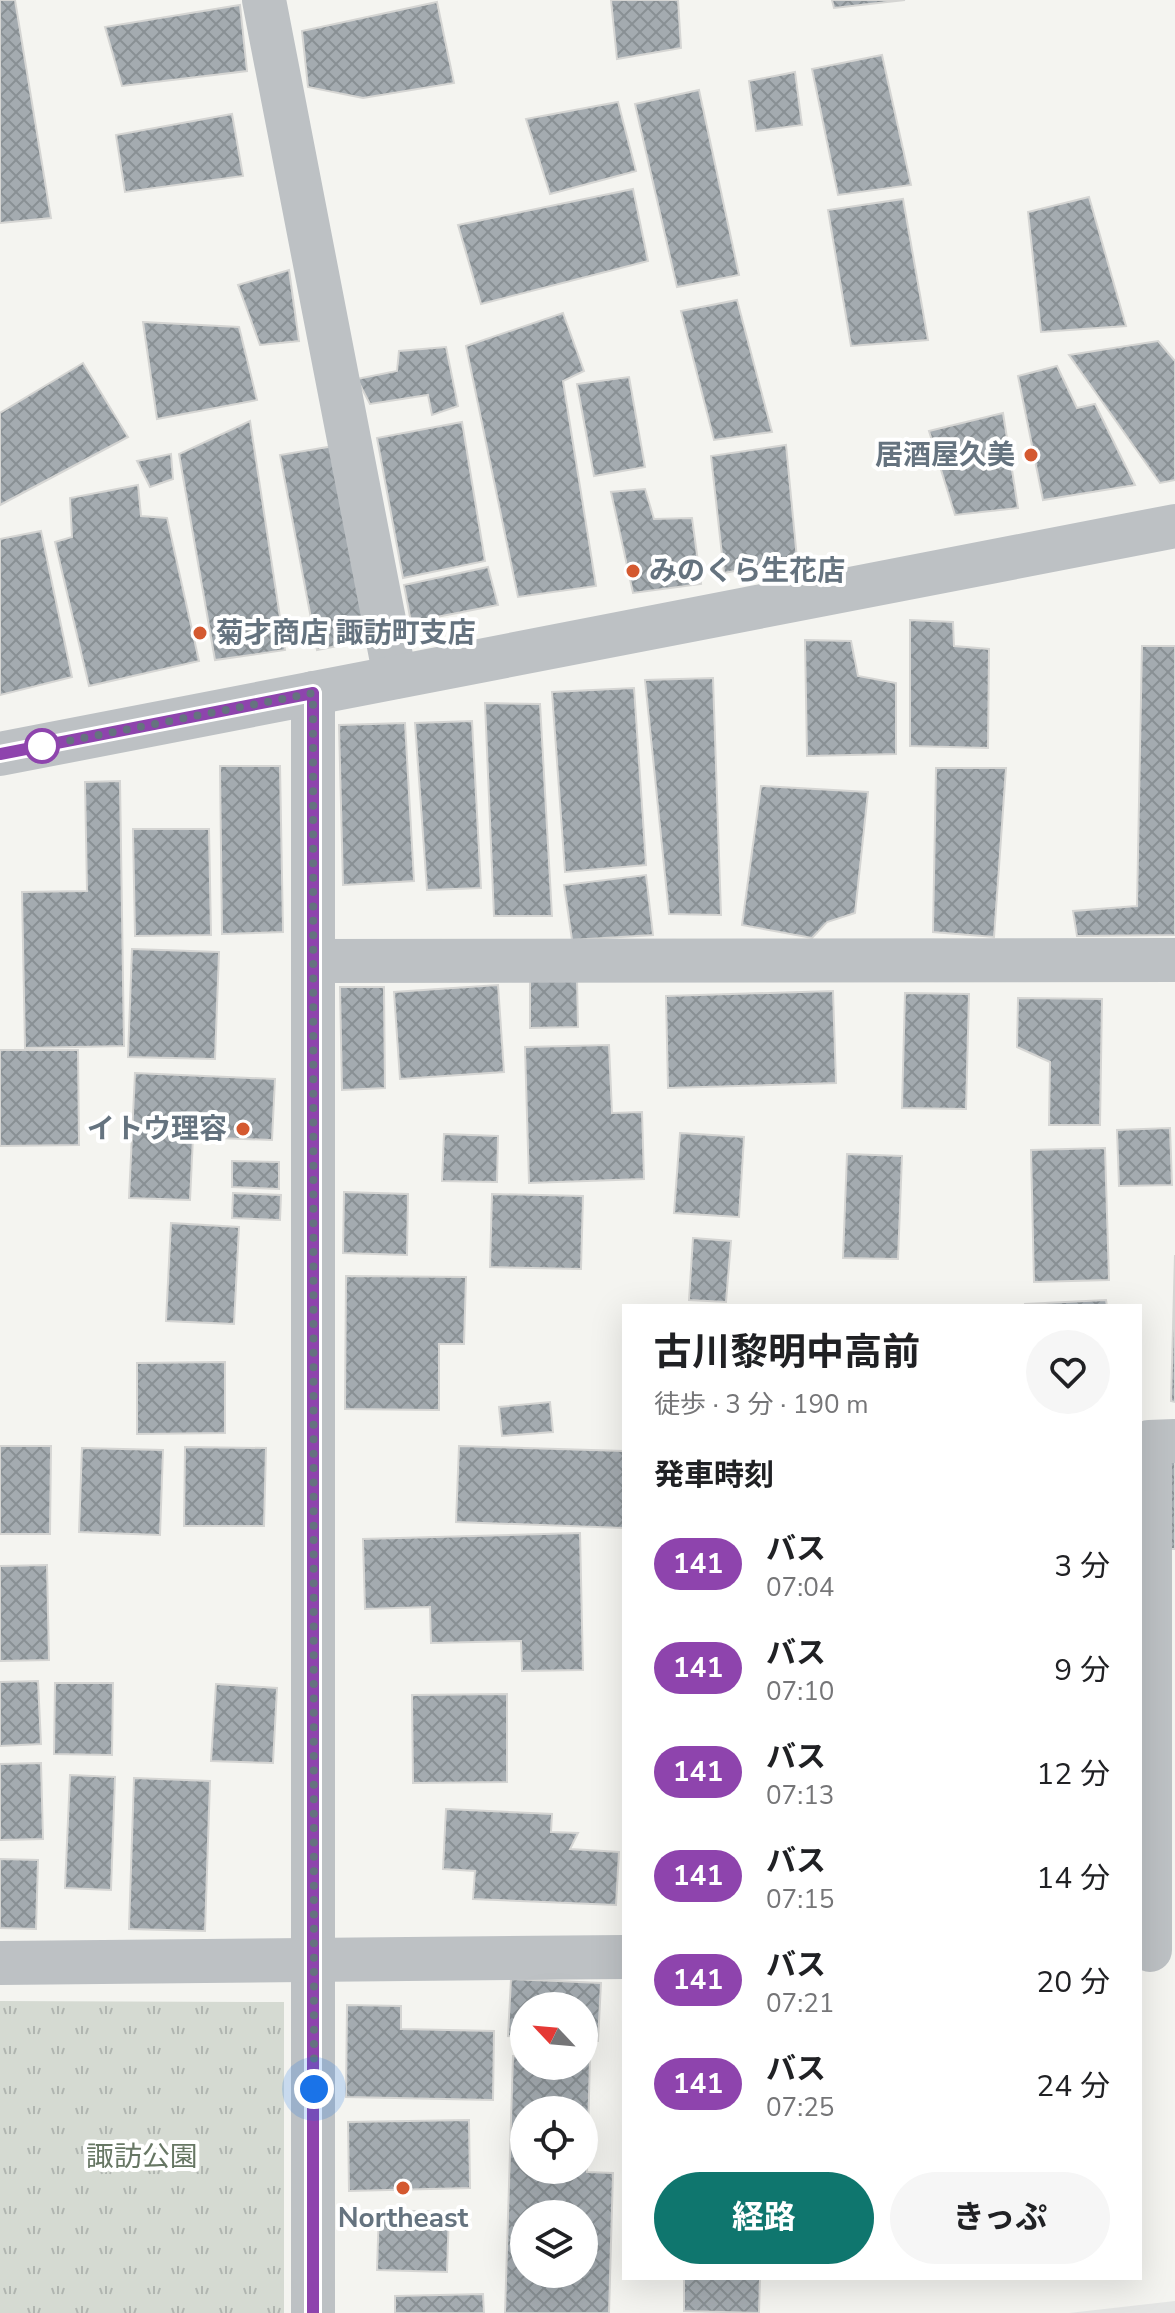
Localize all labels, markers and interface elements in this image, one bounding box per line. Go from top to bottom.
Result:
place label: 居酒屋久美 [875,436,1015,474]
marker: 居酒屋久美 [1022,446,1040,464]
place label: みのくら生花店 [649,552,845,590]
marker: みのくら生花店 [624,562,642,580]
place label: 菊才商店 諏訪町支店 [216,614,476,652]
marker: 菊才商店 諏訪町支店 [191,624,209,642]
unlabelled marker [25,729,59,763]
place label: イトウ理容 [87,1110,227,1148]
marker: イトウ理容 [234,1120,252,1138]
text: 古川黎明中高前 [654,1327,920,1378]
button: heart [1026,1330,1110,1414]
text: 徒歩 · 3 分 · 190 m [654,1387,869,1422]
text: 発車時刻 [654,1455,774,1496]
text: バス [766,1529,826,1570]
text: 141 [673,1545,723,1583]
text: 3 分 [1054,1546,1110,1587]
text: 07:04 [766,1570,834,1605]
text: バス [766,1633,826,1674]
text: 141 [673,1649,723,1687]
text: 9 分 [1054,1650,1110,1691]
text: 07:10 [766,1674,834,1709]
text: バス [766,1737,826,1778]
text: 141 [673,1753,723,1791]
text: 12 分 [1036,1754,1110,1795]
text: 07:13 [766,1778,834,1813]
text: バス [766,1841,826,1882]
text: 141 [673,1857,723,1895]
text: 14 分 [1036,1858,1110,1899]
text: 07:15 [766,1882,834,1917]
text: バス [766,1945,826,1986]
text: 141 [673,1961,723,1999]
text: 20 分 [1036,1962,1110,2003]
text: 07:21 [766,1986,834,2021]
north arrow [510,1992,598,2080]
map controls [510,1992,598,2288]
text: バス [766,2049,826,2090]
text: 141 [673,2065,723,2103]
text: 24 分 [1036,2066,1110,2107]
your location [294,2069,334,2109]
text: 07:25 [766,2090,834,2125]
button: locate [510,2096,598,2184]
park label: 諏訪公園 [86,2138,198,2176]
button: 経路 [654,2172,874,2264]
button: きっぷ [890,2172,1110,2264]
marker: Northeast [394,2179,412,2197]
place label: Northeast [338,2199,469,2237]
button: layers [510,2200,598,2288]

